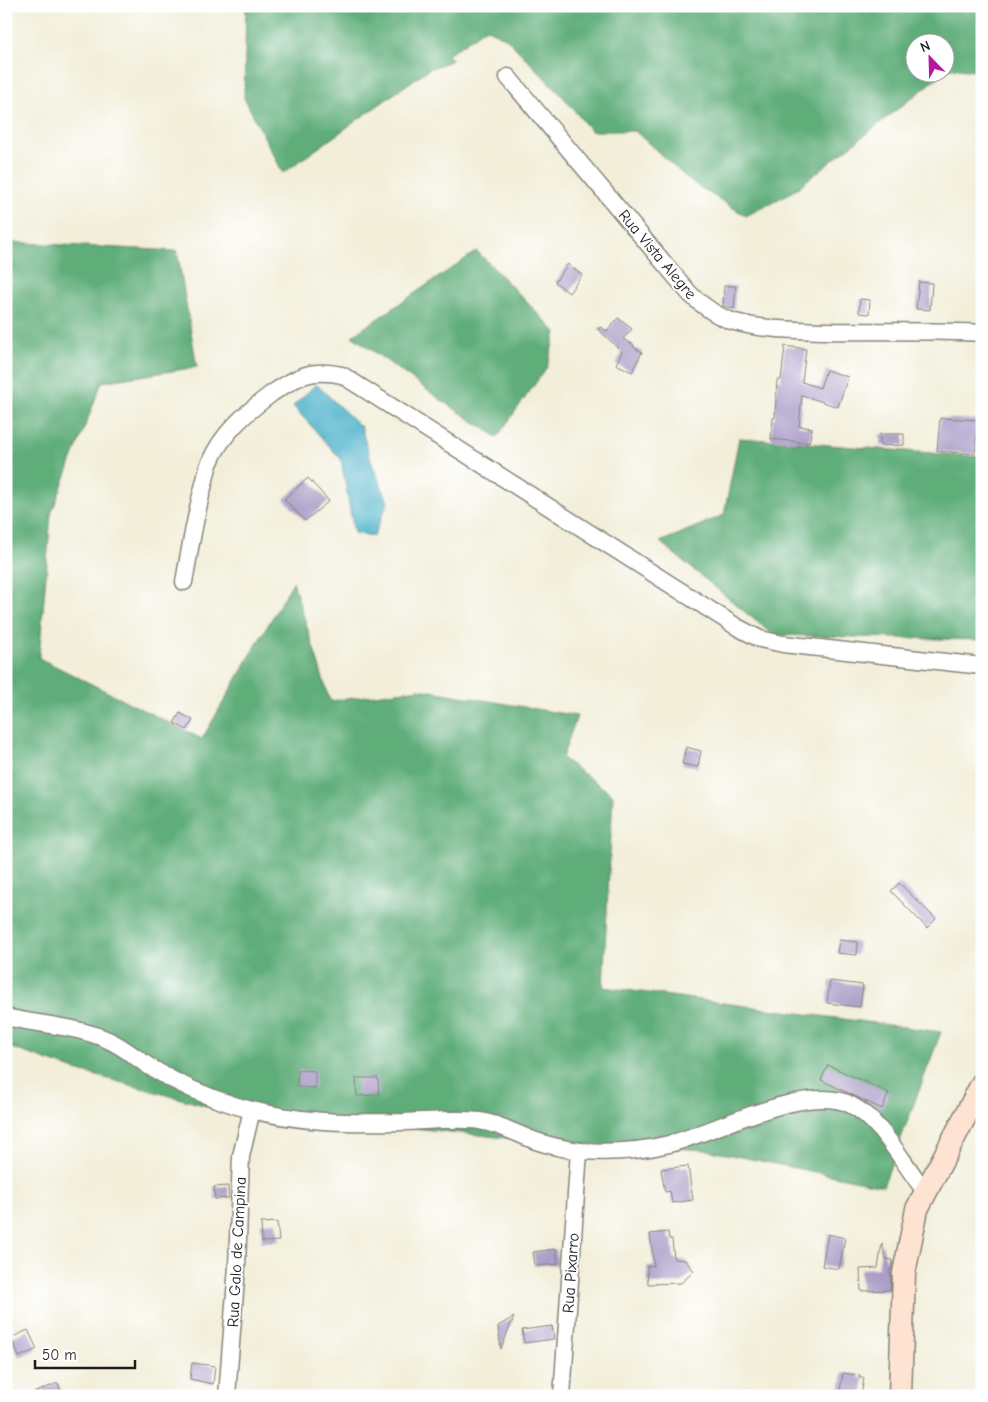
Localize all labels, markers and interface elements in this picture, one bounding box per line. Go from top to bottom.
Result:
north arrow [906,32,956,82]
text: N [918,37,933,56]
street label: Rua Vista Alegre [615,206,700,303]
street label: Rua Galo de Campina [224,1176,250,1328]
street label: Rua Pixarro [559,1232,583,1314]
scale bar [35,1337,135,1369]
text: 50 m [42,1346,77,1364]

